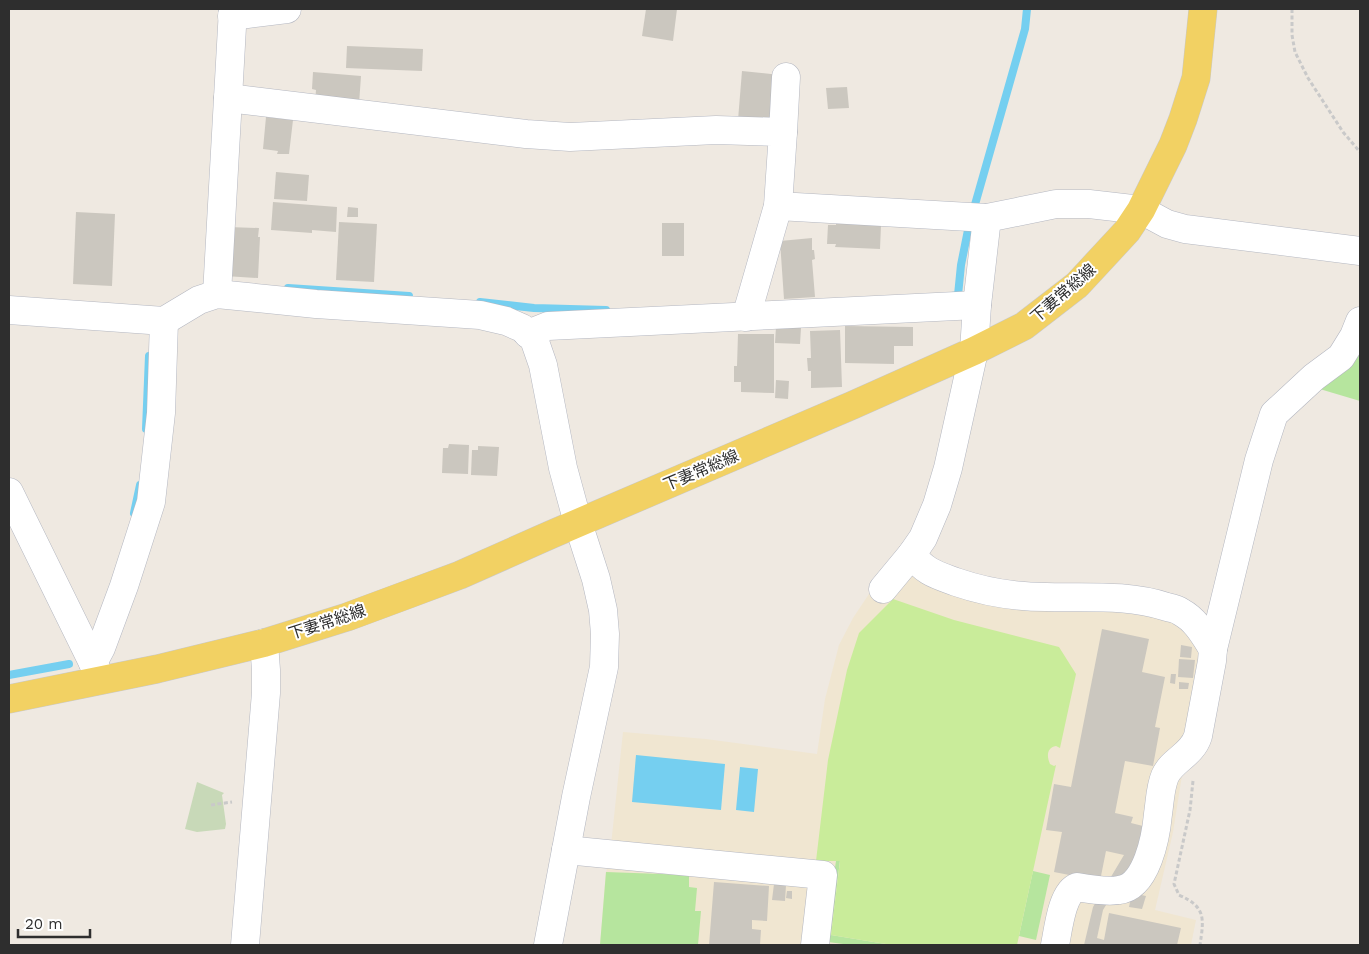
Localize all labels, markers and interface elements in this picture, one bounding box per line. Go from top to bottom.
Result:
street label: 下妻常総線 [1027,260,1099,326]
street label: 下妻常総線 [660,446,742,494]
street label: 下妻常総線 [286,601,368,643]
scale bar [18,906,90,938]
text: 20 m [25,915,63,933]

